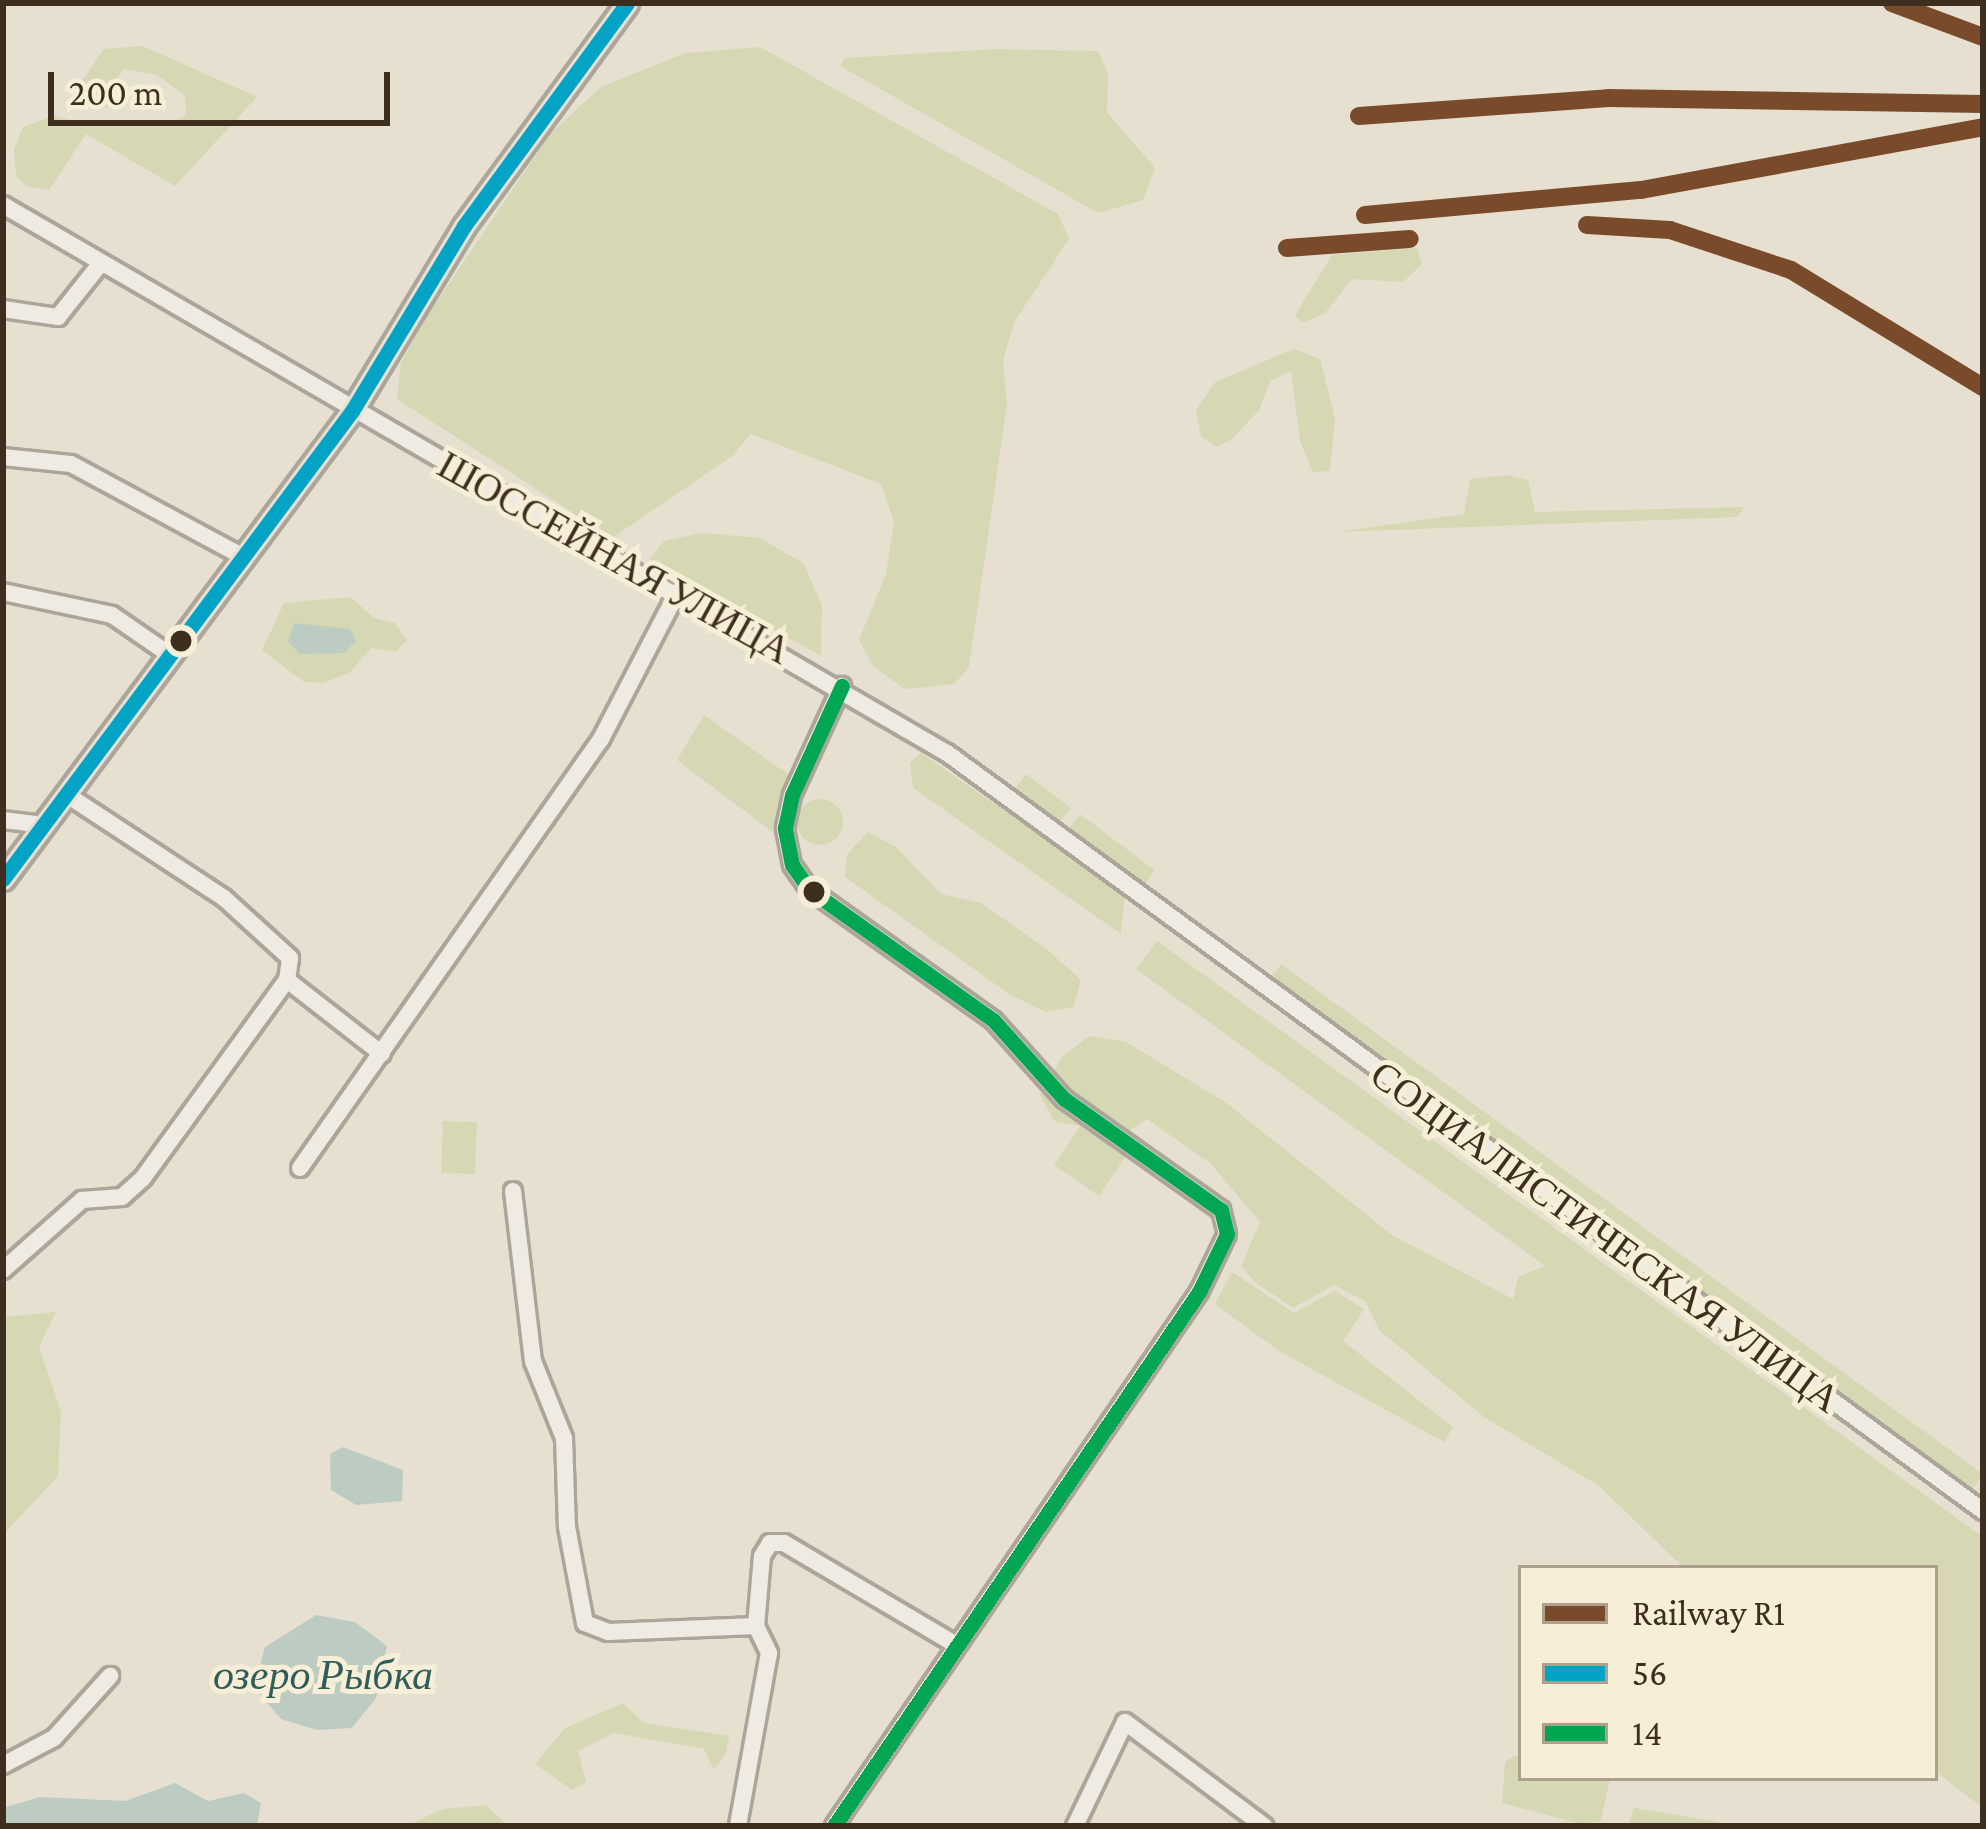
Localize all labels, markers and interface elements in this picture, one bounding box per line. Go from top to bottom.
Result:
scale bar [54,48,396,122]
text: 200 m [69,73,163,113]
street label: ШОССЕЙНАЯ УЛИЦА [430,442,798,674]
unlabelled marker [170,630,192,652]
unlabelled marker [803,881,825,903]
street label: СОЦИАЛИСТИЧЕСКАЯ УЛИЦА [1361,1051,1849,1423]
legend [1518,1565,1938,1781]
text: Railway R1 [1632,1593,1785,1633]
water label: озеро Рыбка [213,1650,433,1700]
text: 56 [1632,1653,1667,1693]
text: 14 [1632,1713,1662,1753]

